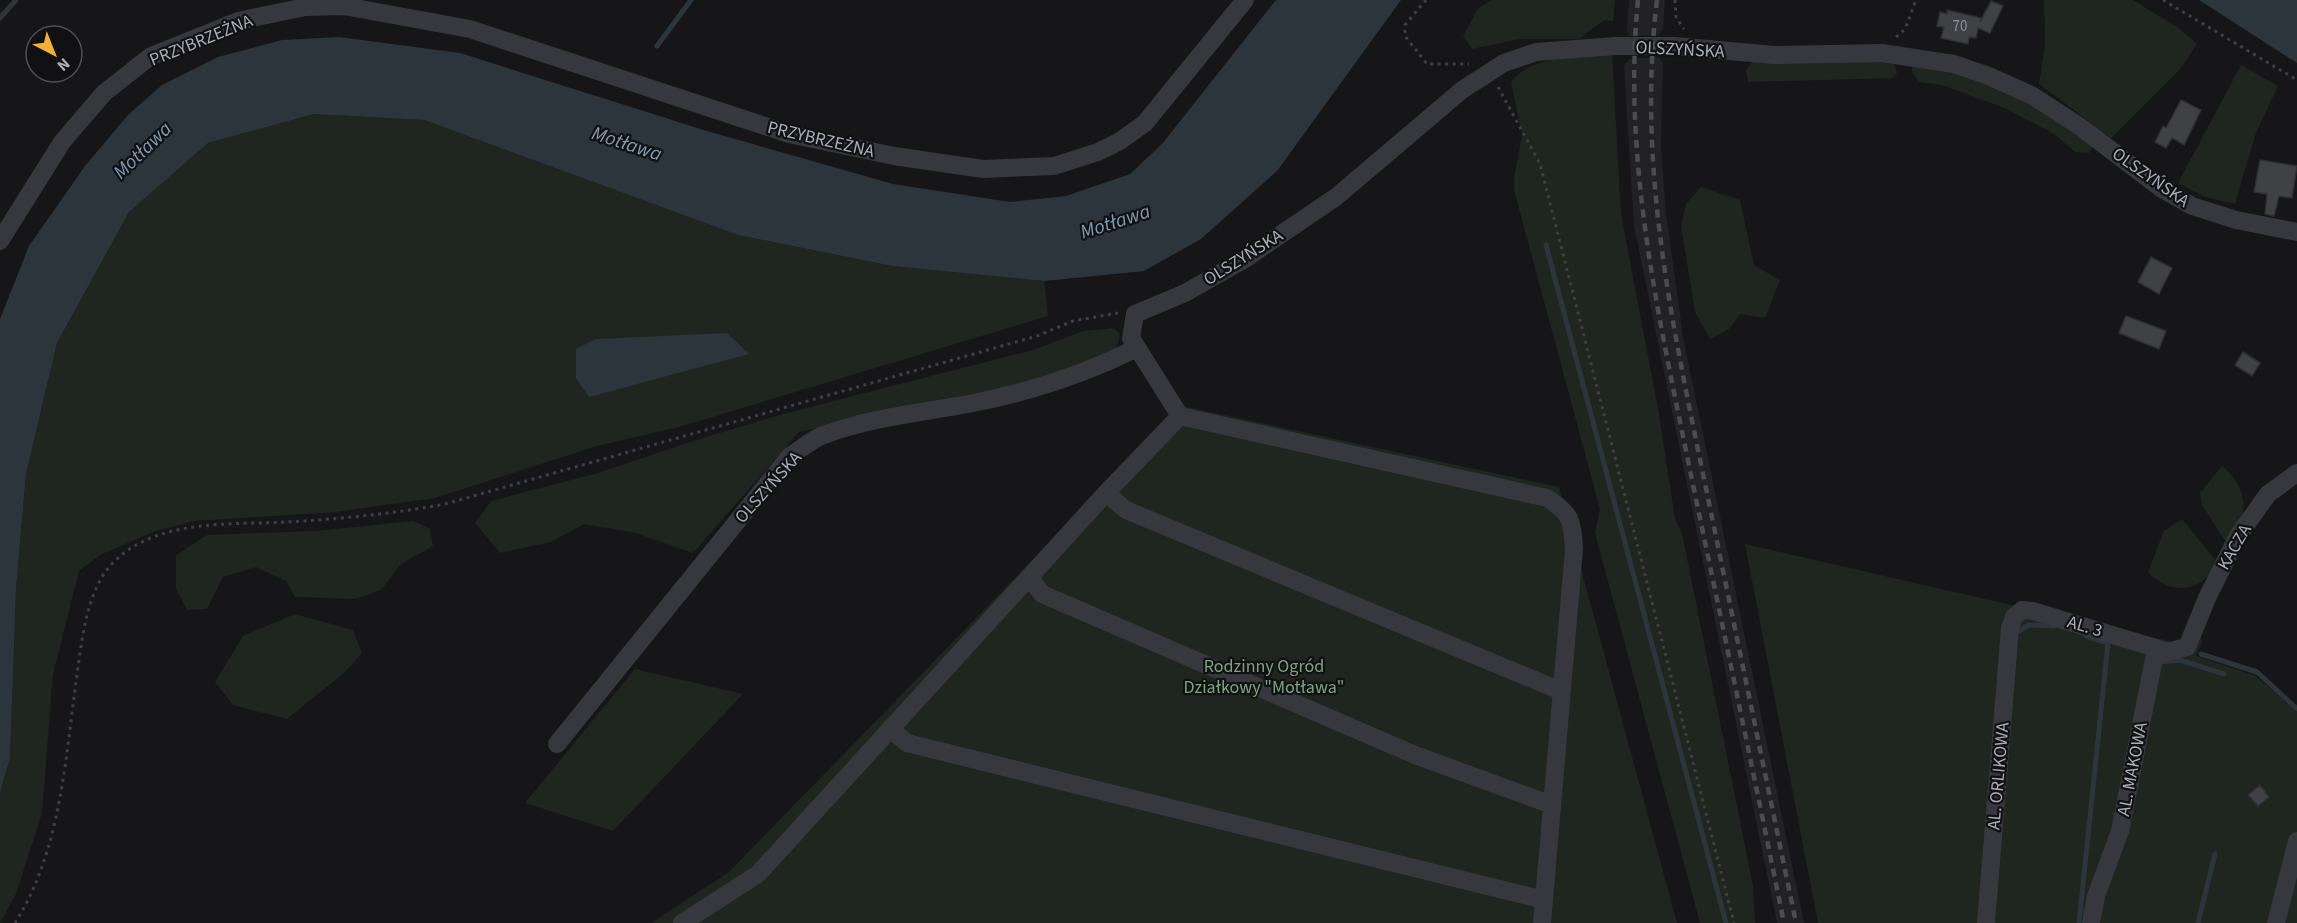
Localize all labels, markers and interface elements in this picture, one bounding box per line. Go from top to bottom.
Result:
street label: PRZYBRZEŻNA [146,8,257,73]
house number: 70 [1953,16,1967,37]
north arrow [24,24,84,84]
street label: OLSZYŃSKA [1635,35,1725,64]
text: N [52,53,75,76]
water label: Motława [107,115,179,186]
street label: PRZYBRZEŻNA [765,115,877,164]
water label: Motława [588,119,666,168]
street label: OLSZYŃSKA [2107,142,2195,213]
water label: Motława [1077,197,1154,246]
street label: OLSZYŃSKA [1199,223,1288,292]
street label: OLSZYŃSKA [729,446,808,529]
street label: KACZA [2211,519,2258,575]
street label: AL. 3 [2064,610,2105,643]
park label: Rodzinny Ogród Działkowy "Motława" [1184,654,1344,700]
street label: AL. MAKOWA [2111,720,2154,818]
street label: AL. ORLIKOWA [1981,721,2016,831]

